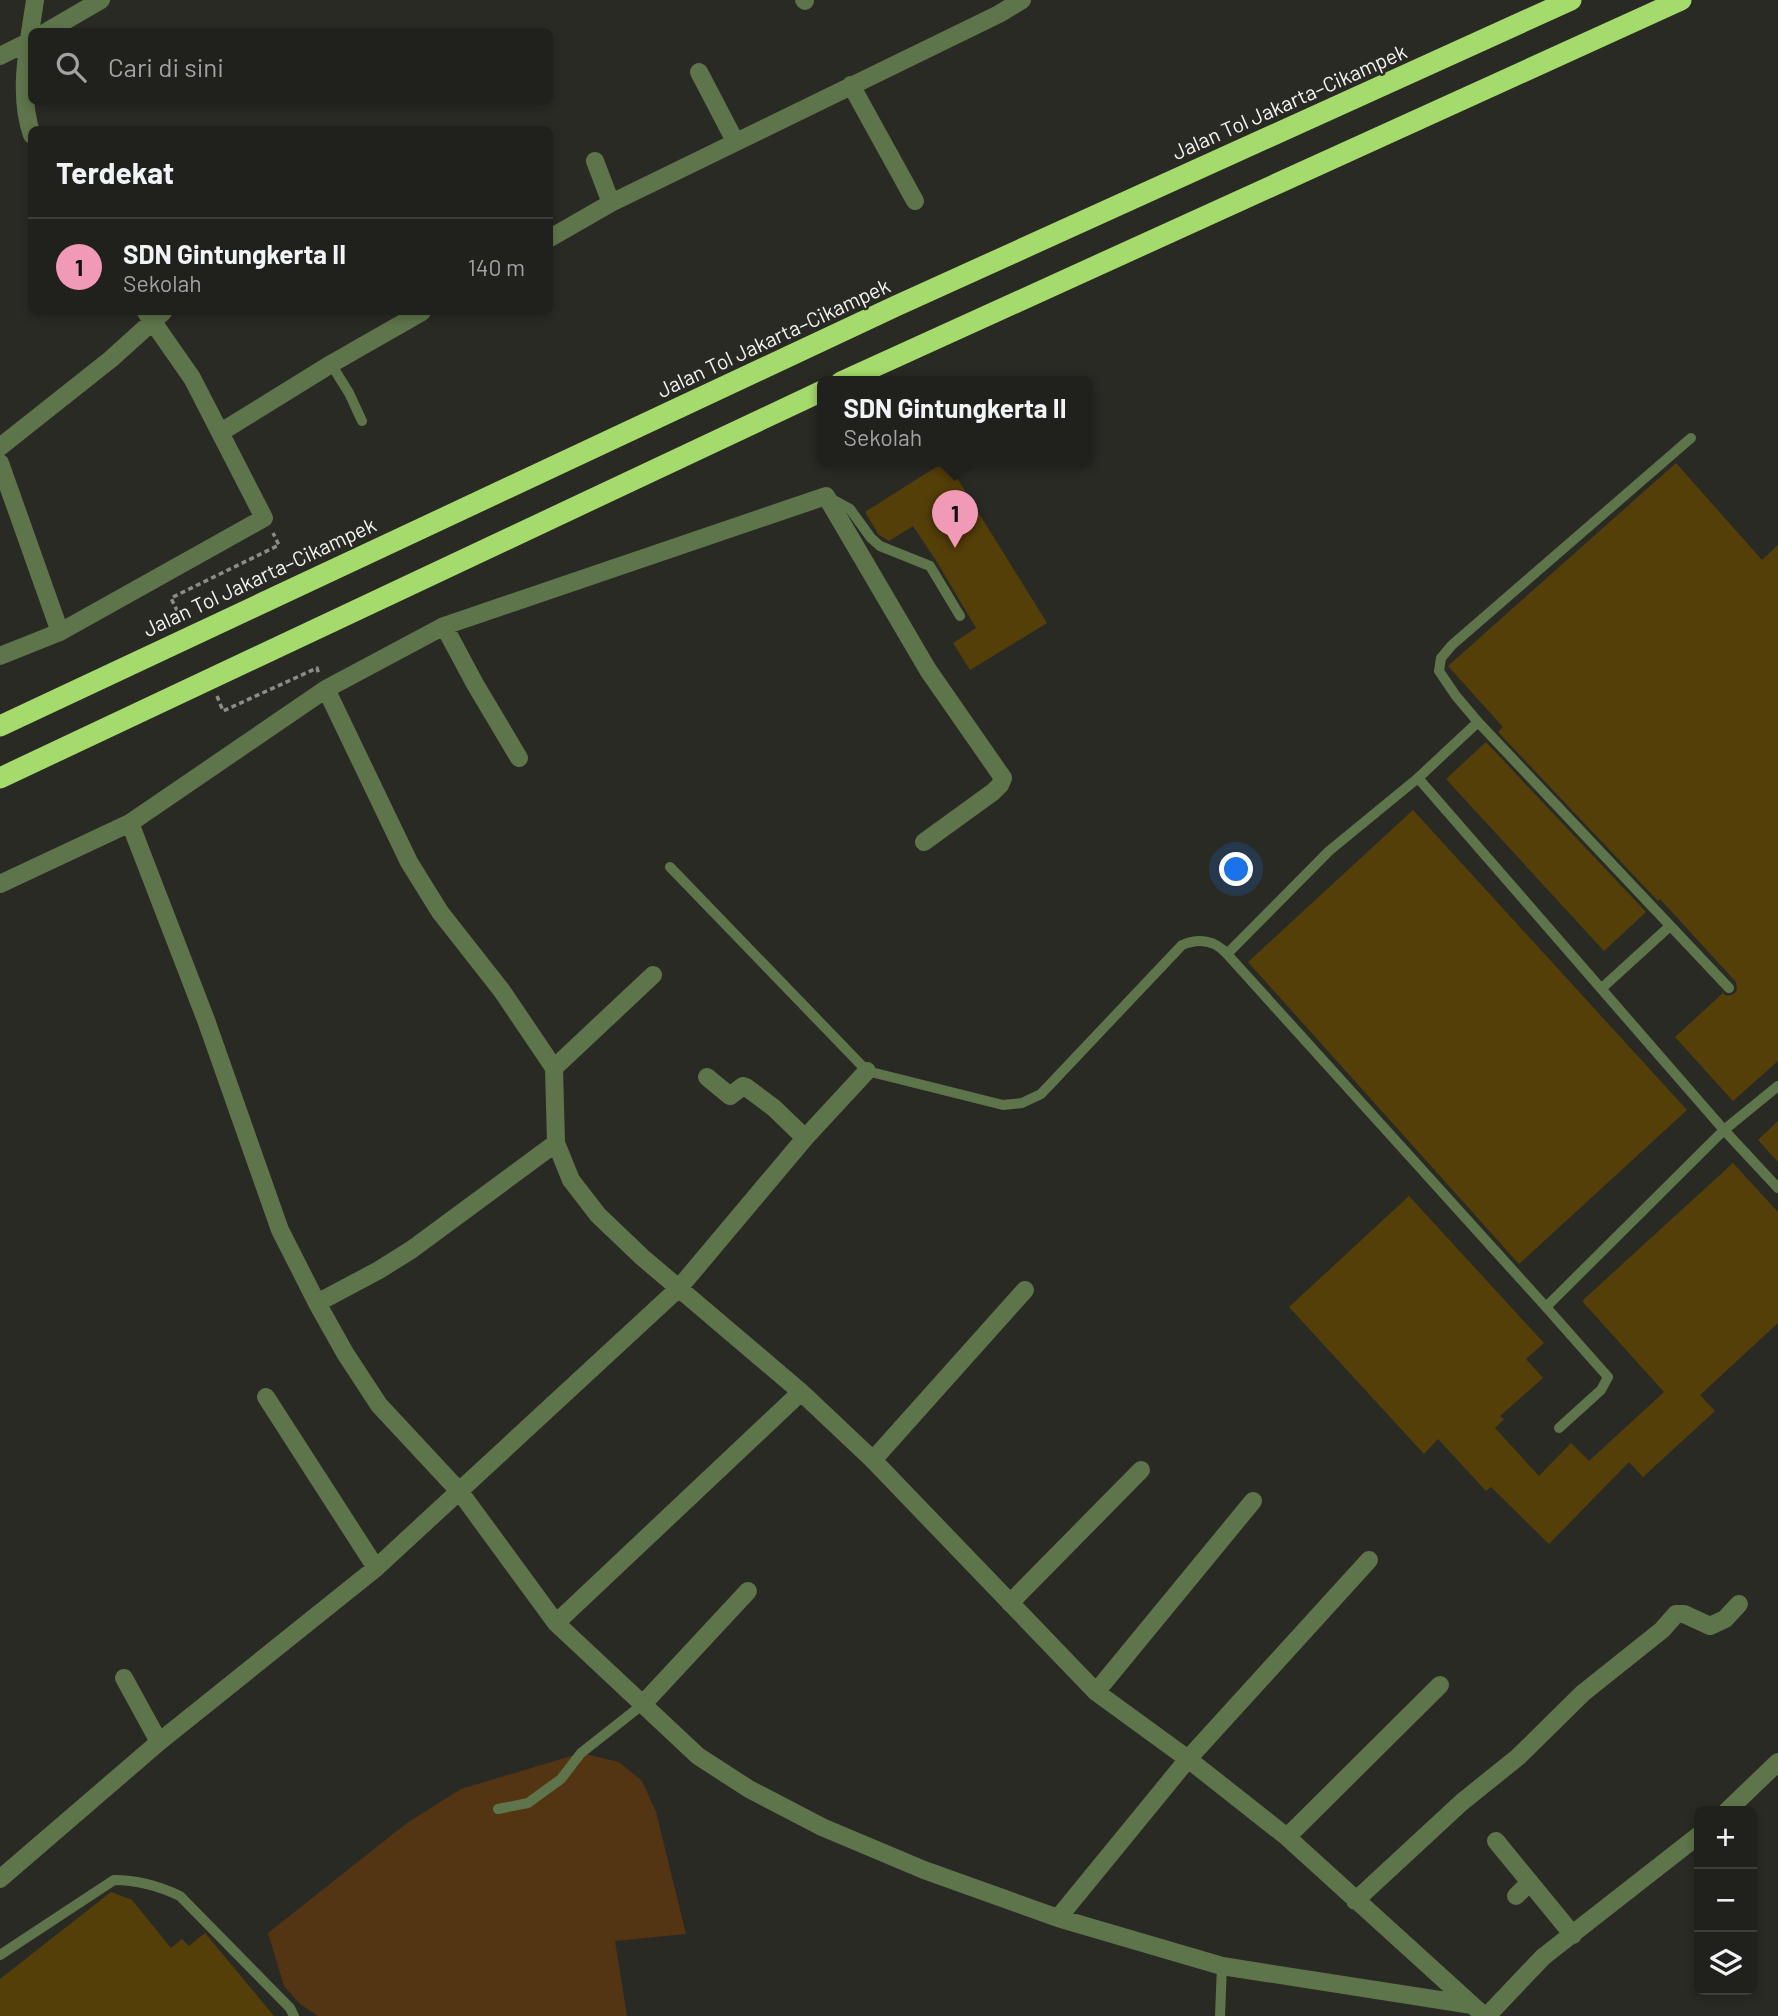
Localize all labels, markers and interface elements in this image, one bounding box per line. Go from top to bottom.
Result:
search box [28,28,553,105]
street label: Jalan Tol Jakarta–Cikampek [1168,38,1410,164]
icon: search [52,48,90,86]
text: Cari di sini [108,51,224,82]
text: Terdekat [56,154,174,190]
text: SDN Gintungkerta II [123,238,346,269]
text: 1 [75,253,83,281]
text: 140 m [468,253,525,281]
text: Sekolah [123,269,202,297]
street label: Jalan Tol Jakarta–Cikampek [653,272,893,402]
popup [817,376,1093,467]
text: SDN Gintungkerta II [844,392,1066,423]
text: Sekolah [844,423,922,451]
pin: 1 [932,490,978,548]
street label: Jalan Tol Jakarta–Cikampek [139,511,379,641]
your location [1219,852,1253,886]
map controls [1694,1806,1757,1995]
button: + [1694,1806,1757,1869]
button: − [1694,1869,1757,1932]
button: layers [1694,1932,1757,1995]

